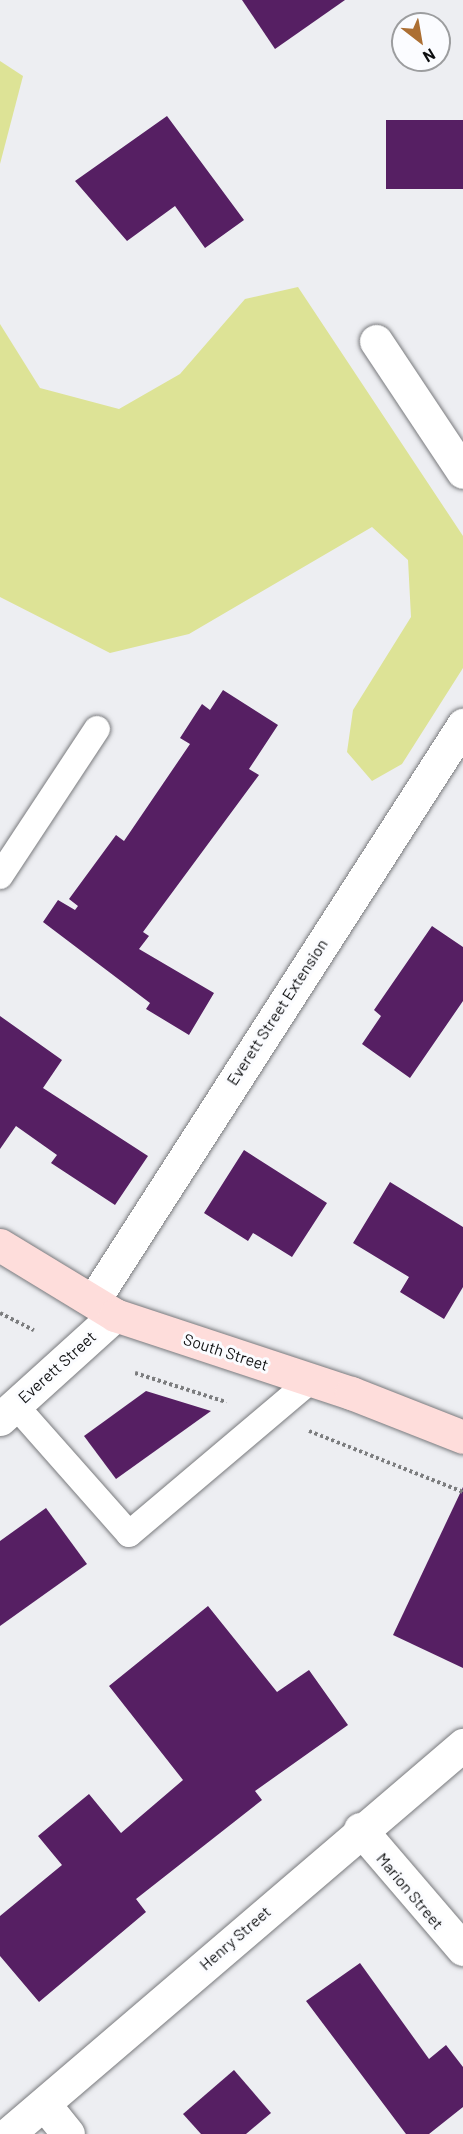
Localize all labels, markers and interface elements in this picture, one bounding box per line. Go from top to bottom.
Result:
north arrow [391,12,451,72]
text: N [420,45,439,67]
street label: Everett Street Extension [222,935,332,1089]
street label: Everett Street [14,1327,100,1407]
street label: South Street [181,1329,271,1375]
street label: Marion Street [373,1849,447,1933]
street label: Henry Street [195,1902,275,1974]

